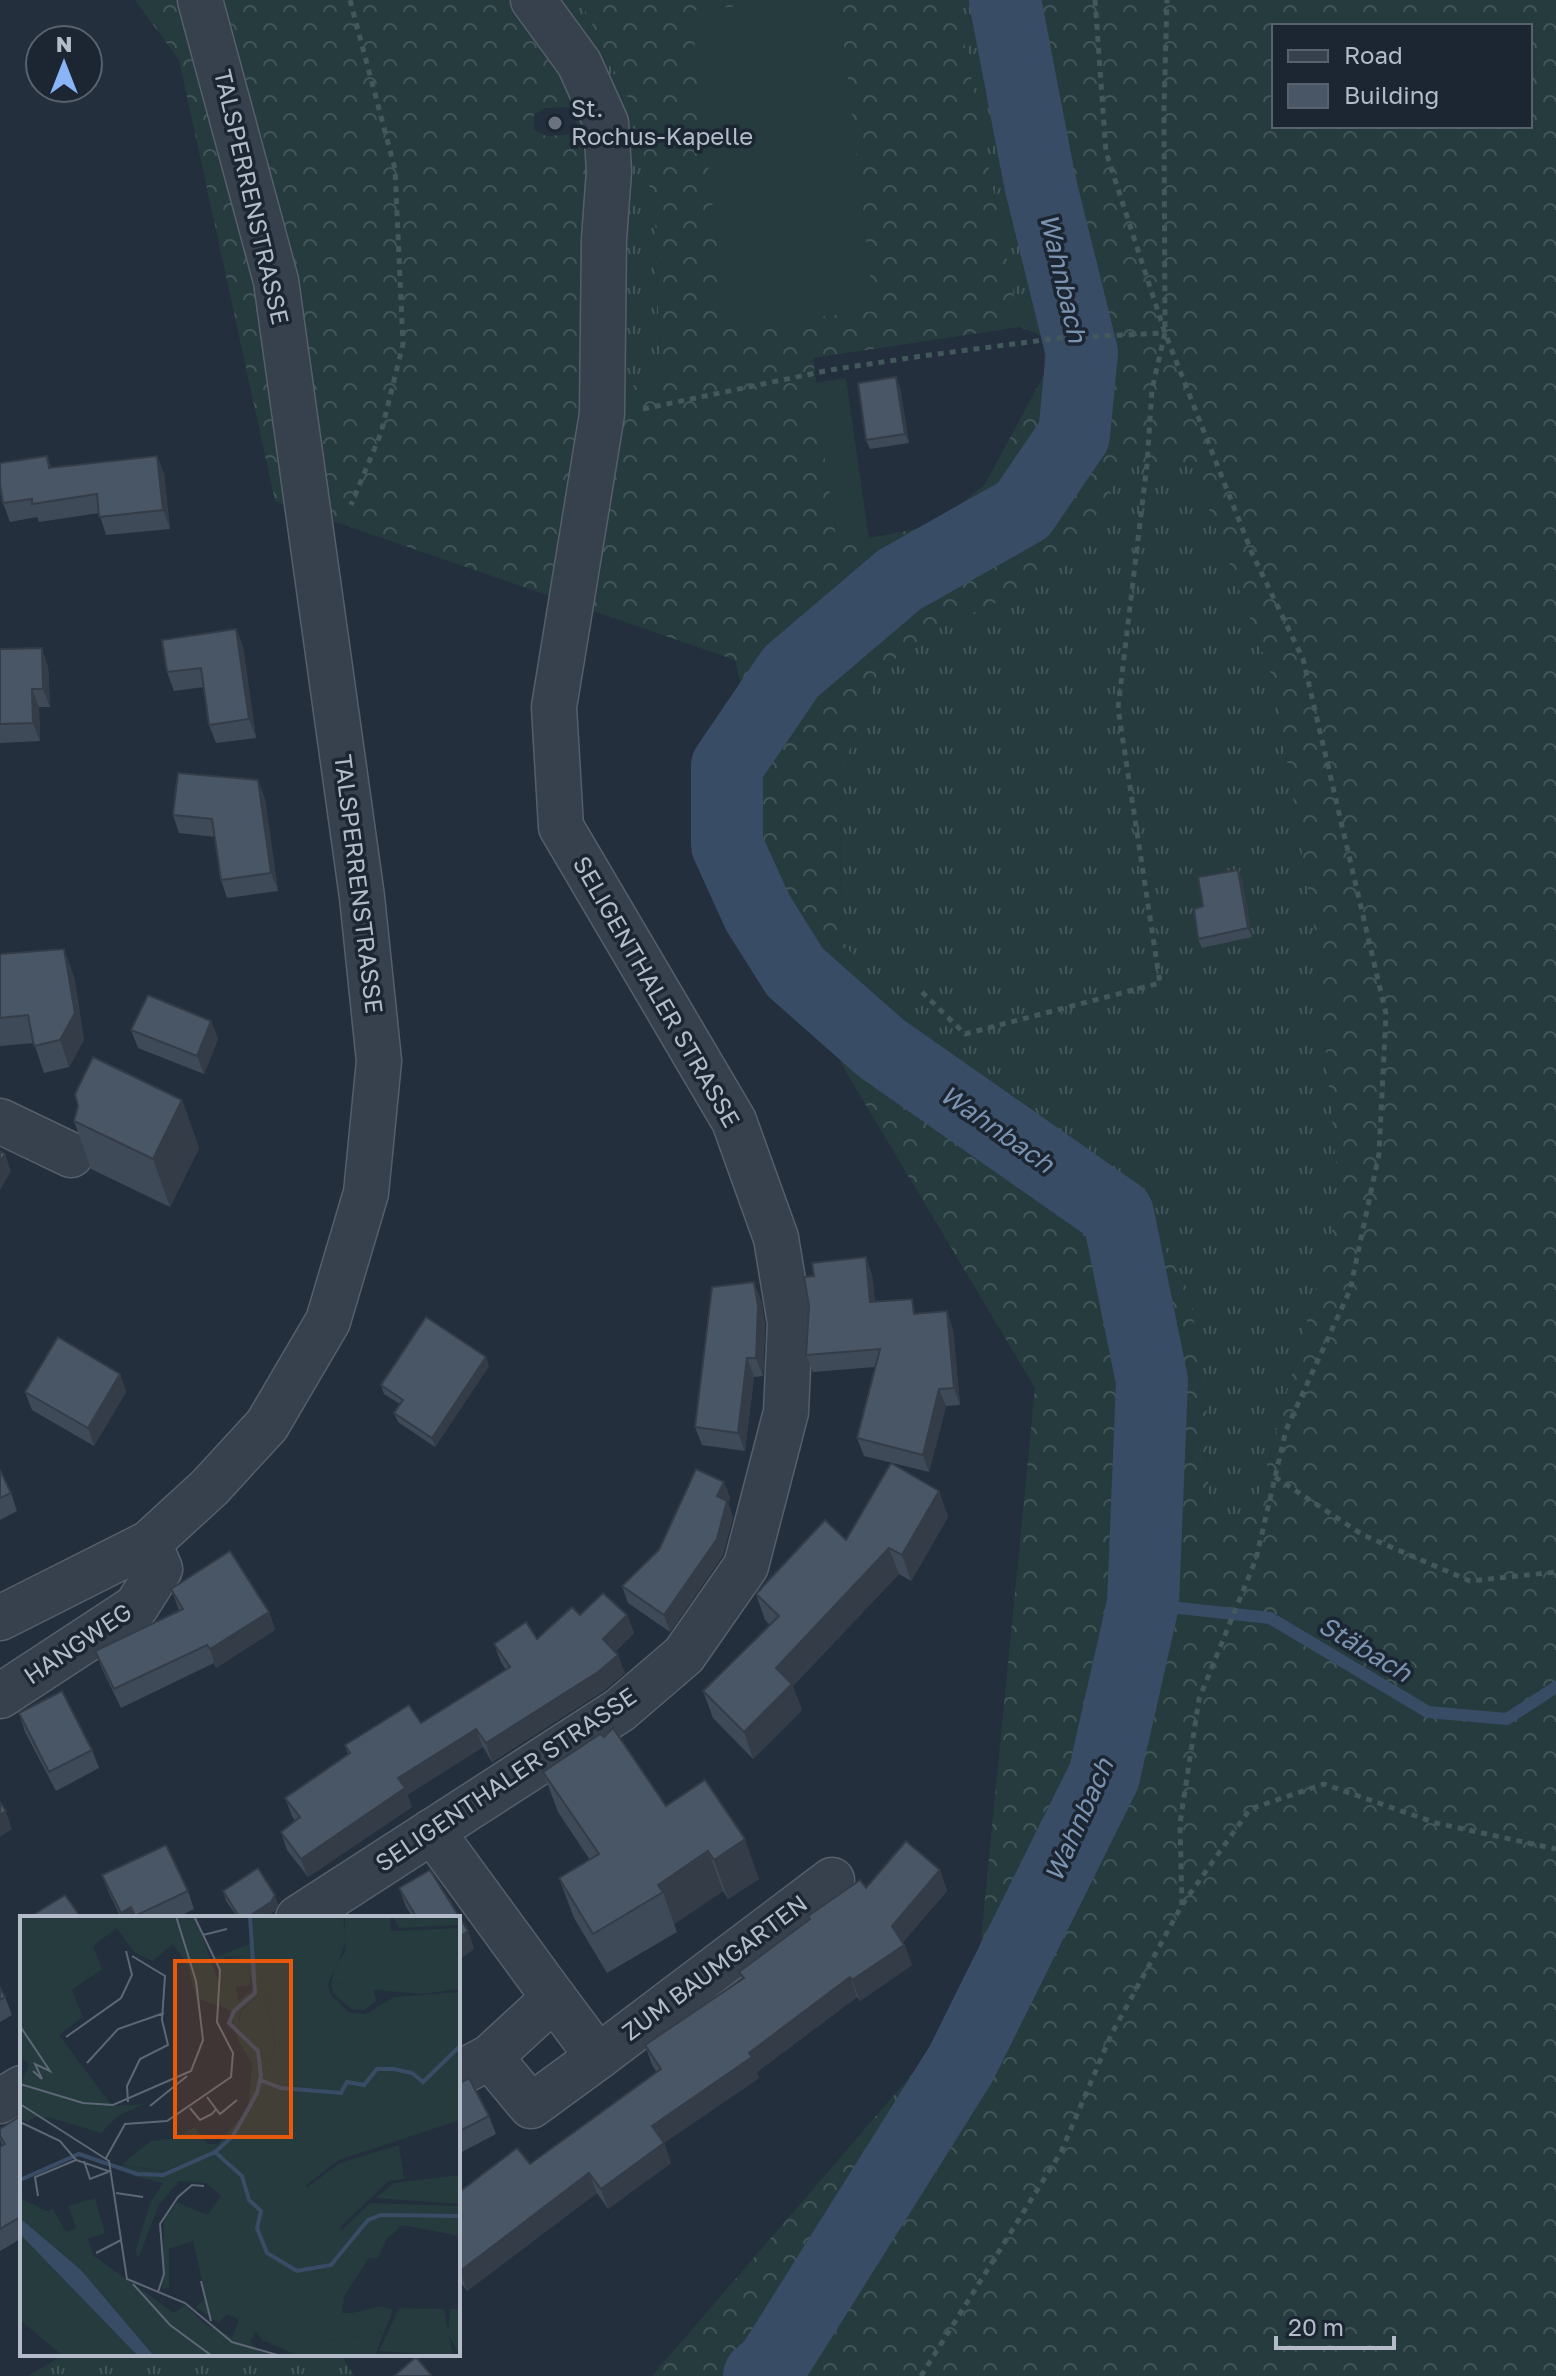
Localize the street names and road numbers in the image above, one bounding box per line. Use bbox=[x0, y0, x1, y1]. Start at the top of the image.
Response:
street label: TALSPERRENSTRASSE bbox=[209, 66, 296, 327]
street label: TALSPERRENSTRASSE bbox=[329, 753, 390, 1015]
street label: SELIGENTHALER STRASSE bbox=[568, 850, 747, 1132]
street label: HANGWEG bbox=[18, 1596, 137, 1689]
street label: SELIGENTHALER STRASSE bbox=[369, 1681, 641, 1877]
street label: ZUM BAUMGARTEN bbox=[616, 1888, 812, 2046]

